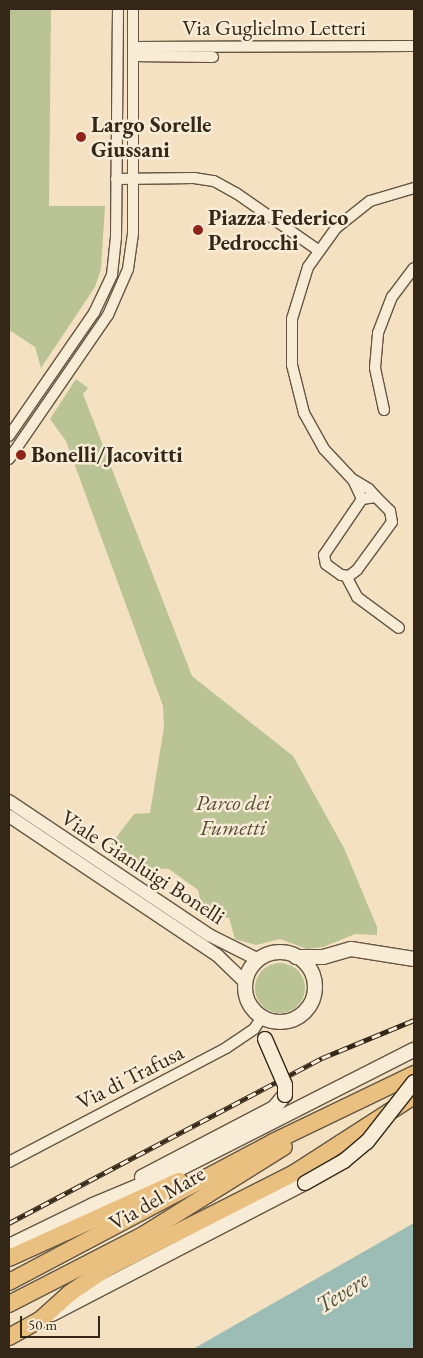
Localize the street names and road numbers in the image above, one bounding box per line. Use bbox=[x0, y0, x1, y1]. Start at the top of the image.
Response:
street label: Via Guglielmo Letteri bbox=[182, 15, 366, 41]
street label: Viale Gianluigi Bonelli bbox=[56, 804, 230, 930]
street label: Via di Trafusa bbox=[72, 1039, 188, 1115]
street label: Via del Mare bbox=[104, 1160, 210, 1236]

